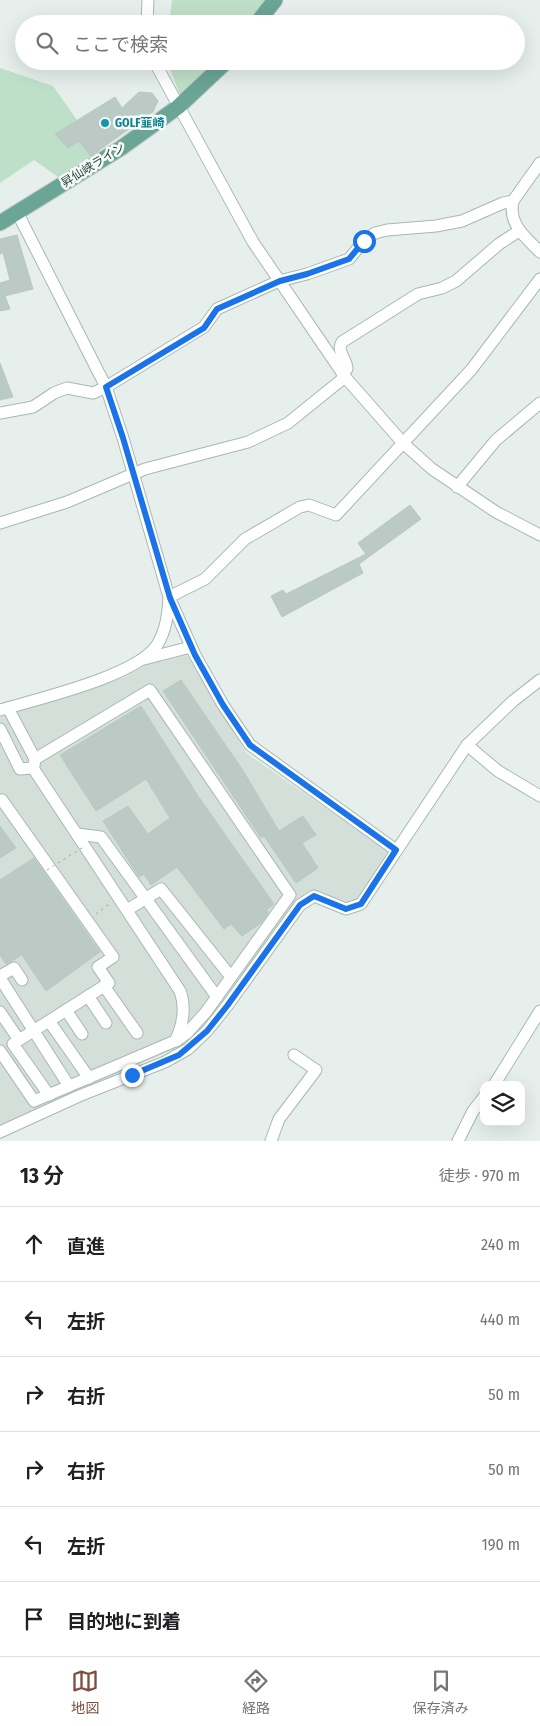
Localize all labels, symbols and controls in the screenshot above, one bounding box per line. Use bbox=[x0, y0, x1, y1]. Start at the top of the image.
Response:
search box bbox=[15, 15, 525, 70]
icon: search bbox=[33, 29, 61, 57]
text: ここで検索 bbox=[73, 33, 168, 56]
place label: GOLF韮崎 bbox=[115, 116, 165, 130]
marker: GOLF韮崎 bbox=[99, 117, 111, 129]
street label: 昇仙峡ライン bbox=[59, 140, 127, 190]
route start bbox=[353, 230, 376, 253]
route end bbox=[121, 1064, 144, 1087]
map controls bbox=[480, 1081, 525, 1126]
button: layers bbox=[480, 1081, 525, 1126]
text: 13 分 bbox=[20, 1163, 64, 1189]
text: 徒歩 · 970 m bbox=[439, 1166, 520, 1185]
icon: ahead bbox=[20, 1230, 48, 1258]
text: 直進 bbox=[67, 1235, 105, 1258]
text: 240 m bbox=[481, 1235, 520, 1254]
icon: left bbox=[20, 1305, 48, 1333]
text: 左折 bbox=[67, 1310, 105, 1333]
text: 440 m bbox=[480, 1310, 520, 1329]
icon: right bbox=[20, 1380, 48, 1408]
text: 右折 bbox=[67, 1385, 105, 1408]
text: 50 m bbox=[488, 1385, 520, 1404]
icon: right bbox=[20, 1455, 48, 1483]
text: 右折 bbox=[67, 1460, 105, 1483]
text: 50 m bbox=[488, 1460, 520, 1479]
icon: left bbox=[20, 1530, 48, 1558]
text: 左折 bbox=[67, 1535, 105, 1558]
text: 190 m bbox=[482, 1535, 520, 1554]
icon: arrive bbox=[20, 1605, 48, 1633]
text: 目的地に到着 bbox=[67, 1610, 181, 1633]
tab: 地図 bbox=[71, 1667, 99, 1717]
tab: 経路 bbox=[242, 1667, 270, 1717]
tab: 保存済み bbox=[413, 1667, 469, 1717]

